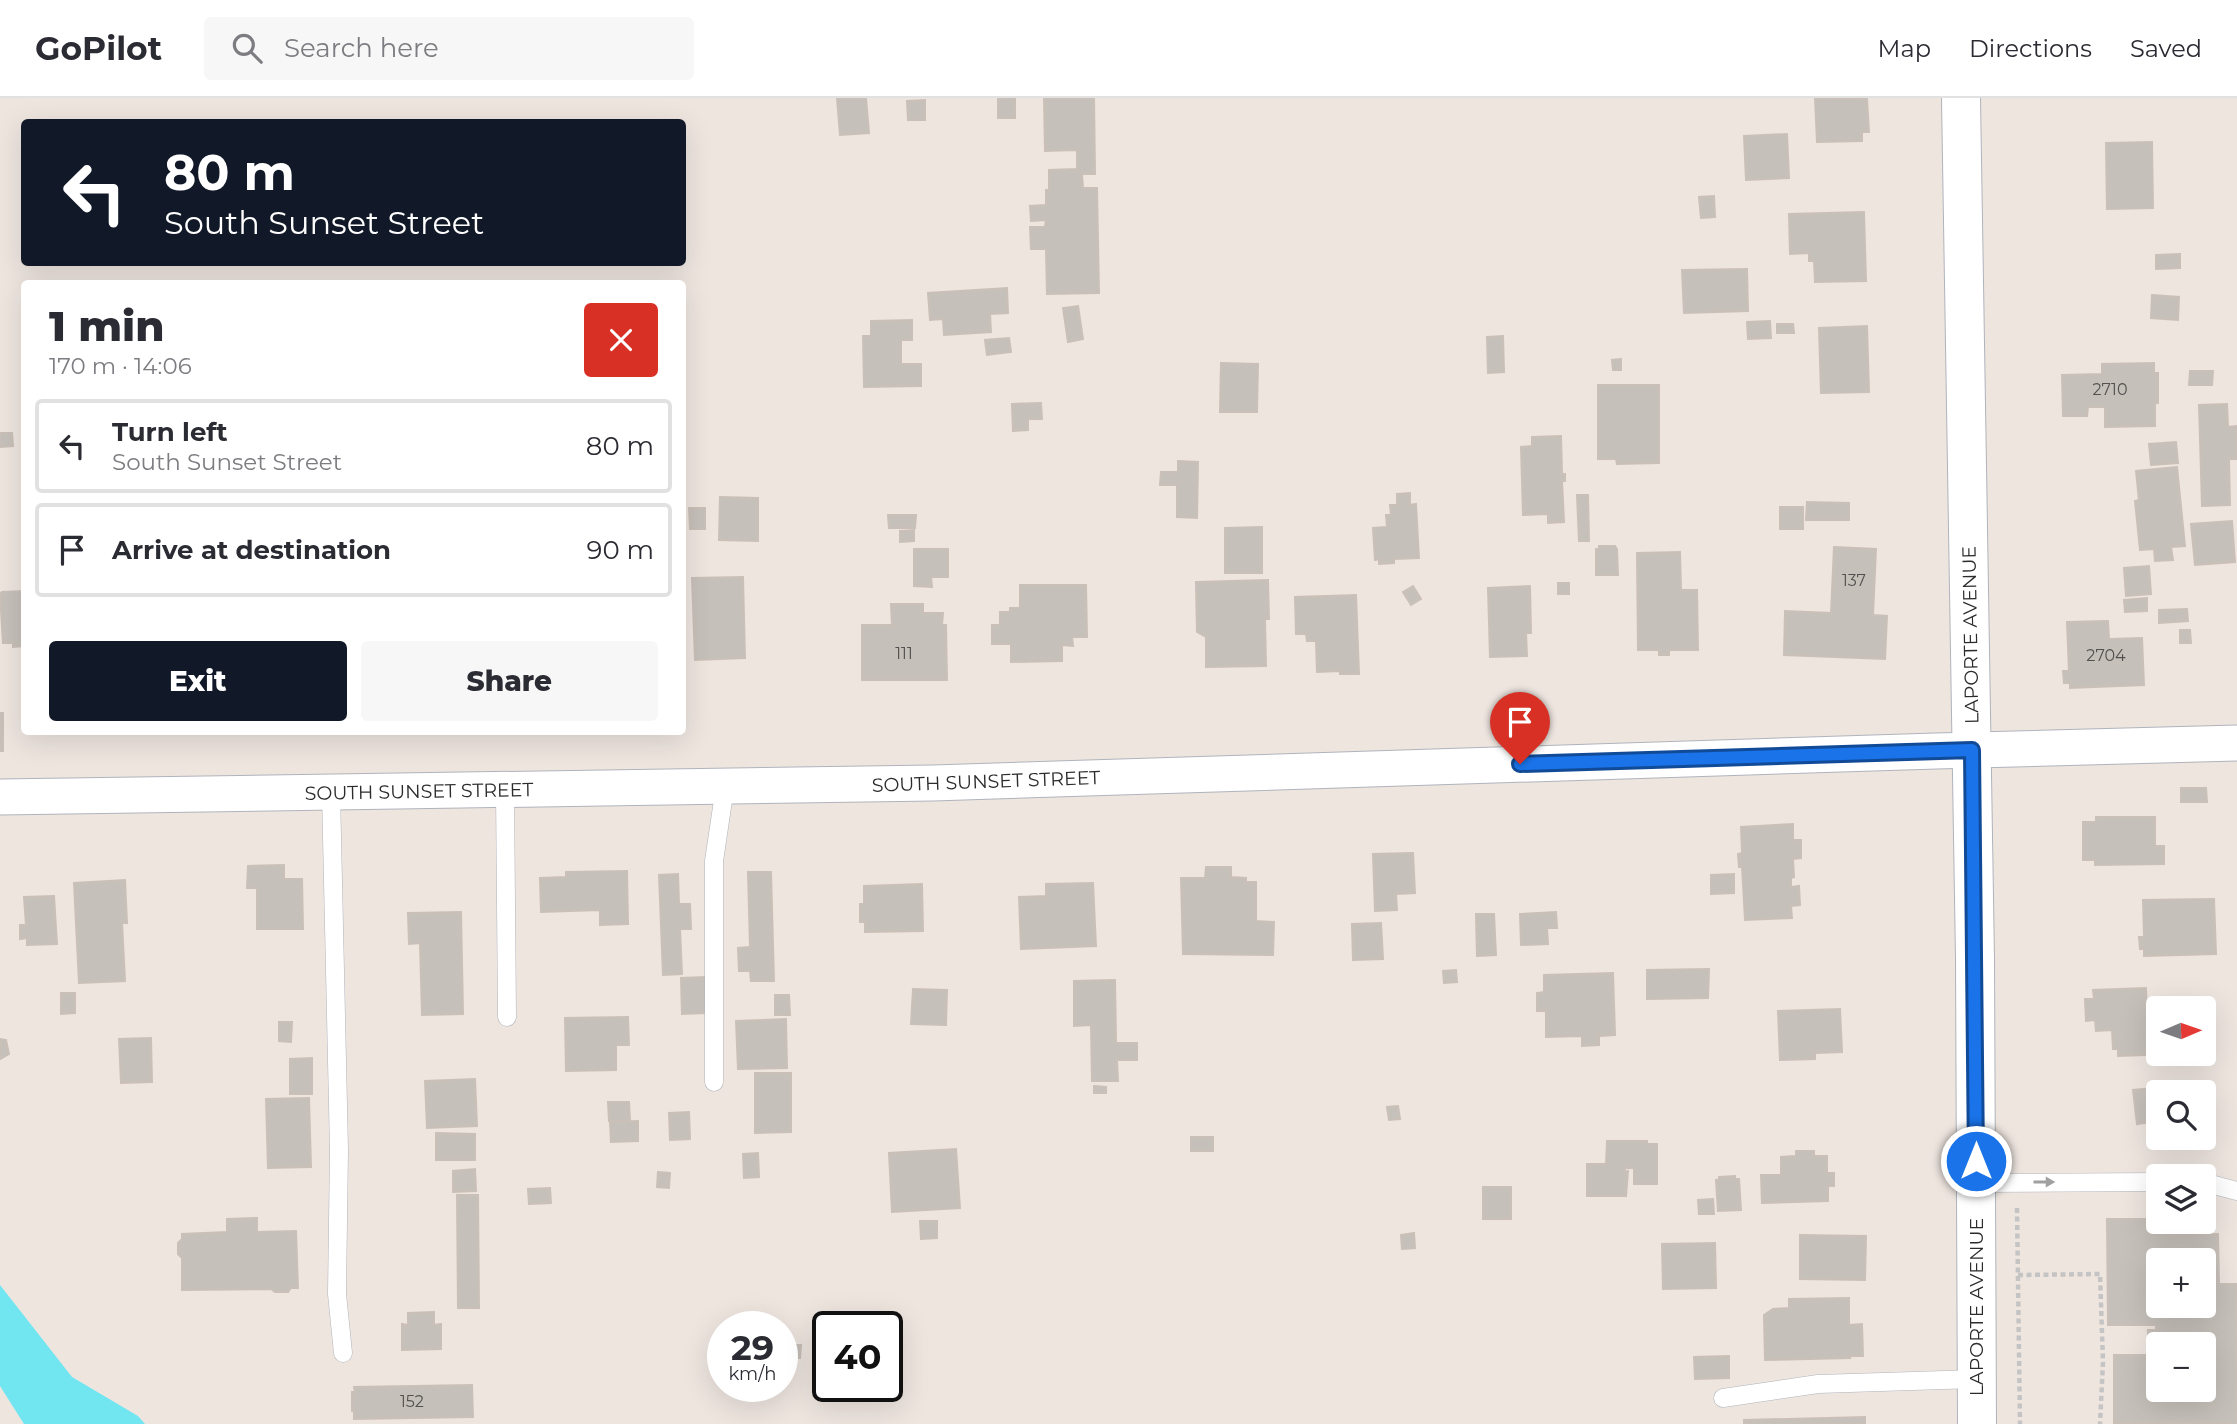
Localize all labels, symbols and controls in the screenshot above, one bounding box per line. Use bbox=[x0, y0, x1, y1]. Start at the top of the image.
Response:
search box bbox=[204, 17, 694, 80]
text: GoPilot bbox=[35, 28, 162, 68]
icon: search bbox=[228, 29, 266, 67]
text: Search here bbox=[284, 32, 439, 64]
text: Map bbox=[1878, 34, 1931, 63]
text: Directions bbox=[1969, 34, 2092, 63]
text: Saved bbox=[2130, 34, 2202, 63]
text: 80 m bbox=[164, 143, 295, 202]
icon: left bbox=[49, 147, 140, 238]
text: South Sunset Street bbox=[164, 203, 484, 242]
text: 1 min bbox=[49, 300, 165, 352]
button: close bbox=[584, 303, 658, 377]
text: 170 m · 14:06 bbox=[49, 352, 192, 380]
house number: 2710 bbox=[2092, 380, 2128, 399]
text: Turn left bbox=[112, 416, 228, 448]
icon: left bbox=[53, 427, 91, 465]
text: 80 m bbox=[586, 430, 654, 462]
text: South Sunset Street bbox=[112, 448, 342, 476]
icon: arrive bbox=[53, 531, 91, 569]
text: Arrive at destination bbox=[112, 534, 391, 566]
text: 90 m bbox=[587, 534, 654, 566]
street label: LAPORTE AVENUE bbox=[1957, 546, 1984, 724]
house number: 137 bbox=[1842, 571, 1866, 590]
button: Exit bbox=[49, 641, 347, 721]
button: Share bbox=[361, 641, 658, 721]
house number: 111 bbox=[895, 644, 913, 663]
house number: 2704 bbox=[2086, 646, 2126, 665]
pin bbox=[1490, 692, 1550, 764]
icon: arrive bbox=[1501, 703, 1539, 741]
street label: SOUTH SUNSET STREET bbox=[871, 766, 1101, 797]
street label: SOUTH SUNSET STREET bbox=[304, 778, 534, 805]
north arrow bbox=[2146, 996, 2216, 1066]
map controls bbox=[2146, 996, 2216, 1402]
button: search bbox=[2146, 1080, 2216, 1150]
position arrow bbox=[1939, 1124, 2013, 1198]
button: layers bbox=[2146, 1164, 2216, 1234]
one-way arrow bbox=[2033, 1177, 2055, 1188]
street label: LAPORTE AVENUE bbox=[1965, 1218, 1988, 1396]
button: + bbox=[2146, 1248, 2216, 1318]
speed limit sign: 40 bbox=[812, 1311, 903, 1402]
text: 29 bbox=[731, 1326, 774, 1369]
button: − bbox=[2146, 1332, 2216, 1402]
text: km/h bbox=[728, 1363, 777, 1385]
house number: 152 bbox=[400, 1392, 424, 1411]

